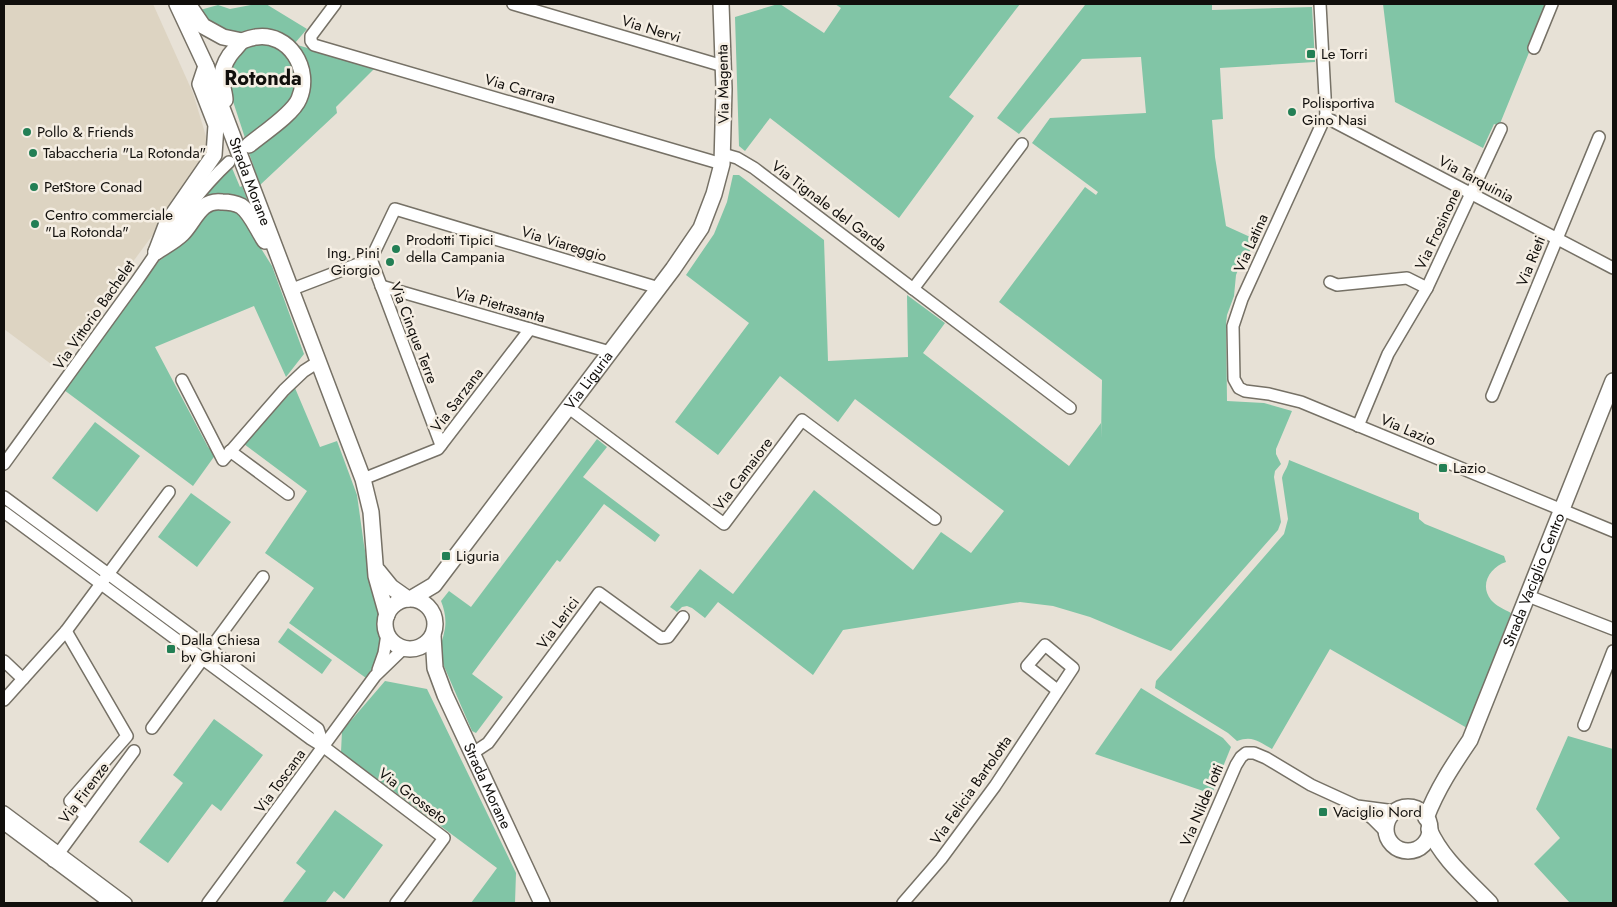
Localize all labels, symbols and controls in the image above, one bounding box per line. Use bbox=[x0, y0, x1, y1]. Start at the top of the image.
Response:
street label: Via Nervi bbox=[619, 10, 683, 48]
place label: Le Torri bbox=[1321, 43, 1368, 65]
street label: Via Magenta bbox=[711, 44, 735, 124]
marker: Le Torri bbox=[1305, 48, 1317, 60]
district label: Rotonda bbox=[224, 64, 302, 93]
street label: Via Carrara bbox=[482, 68, 558, 110]
place label: Polisportiva Gino Nasi bbox=[1302, 92, 1375, 131]
marker: Polisportiva Gino Nasi bbox=[1286, 106, 1298, 118]
place label: Pollo & Friends bbox=[37, 121, 134, 143]
marker: Pollo & Friends bbox=[21, 126, 33, 138]
street label: Strada Morane bbox=[223, 134, 277, 229]
place label: Tabaccheria "La Rotonda" bbox=[43, 142, 206, 164]
marker: Tabaccheria "La Rotonda" bbox=[27, 147, 39, 159]
street label: Via Tarquinia bbox=[1434, 150, 1518, 208]
street label: Via Tignale del Garda bbox=[767, 155, 891, 257]
place label: PetStore Conad bbox=[44, 176, 142, 198]
marker: PetStore Conad bbox=[28, 181, 40, 193]
street label: Via Frosinone bbox=[1410, 184, 1467, 273]
place label: Centro commerciale "La Rotonda" bbox=[45, 204, 173, 243]
street label: Via Latina bbox=[1228, 210, 1274, 276]
marker: Centro commerciale "La Rotonda" bbox=[29, 218, 41, 230]
street label: Via Viareggio bbox=[519, 221, 609, 267]
place label: Prodotti Tipici della Campania bbox=[406, 229, 505, 268]
street label: Via Rieti bbox=[1511, 232, 1551, 290]
place label: Ing. Pini Giorgio bbox=[327, 242, 380, 281]
marker: Prodotti Tipici della Campania bbox=[390, 243, 402, 255]
street label: Via Vittorio Bachelet bbox=[48, 255, 140, 374]
marker: Ing. Pini Giorgio bbox=[384, 256, 396, 268]
street label: Via Cinque Terre bbox=[385, 279, 444, 387]
street label: Via Pietrasanta bbox=[452, 282, 548, 328]
street label: Via Liguria bbox=[559, 346, 618, 415]
street label: Via Sarzana bbox=[425, 363, 489, 437]
street label: Via Lazio bbox=[1377, 408, 1439, 452]
street label: Via Camaiore bbox=[708, 433, 778, 515]
place label: Lazio bbox=[1453, 457, 1486, 479]
marker: Lazio bbox=[1437, 462, 1449, 474]
street label: Strada Vaciglio Centro bbox=[1497, 510, 1570, 650]
place label: Liguria bbox=[456, 545, 499, 567]
marker: Liguria bbox=[440, 550, 452, 562]
street label: Via Lerici bbox=[531, 592, 585, 654]
place label: Dalla Chiesa bv Ghiaroni bbox=[181, 629, 260, 668]
marker: Dalla Chiesa bv Ghiaroni bbox=[165, 643, 177, 655]
street label: Via Felicia Bartolotta bbox=[925, 731, 1017, 849]
street label: Strada Morane bbox=[458, 739, 517, 833]
street label: Via Toscana bbox=[249, 744, 311, 818]
street label: Via Firenze bbox=[54, 757, 115, 828]
street label: Via Nilde Iotti bbox=[1175, 760, 1229, 850]
street label: Via Grosseto bbox=[374, 763, 452, 829]
place label: Vaciglio Nord bbox=[1333, 801, 1422, 823]
marker: Vaciglio Nord bbox=[1317, 806, 1329, 818]

